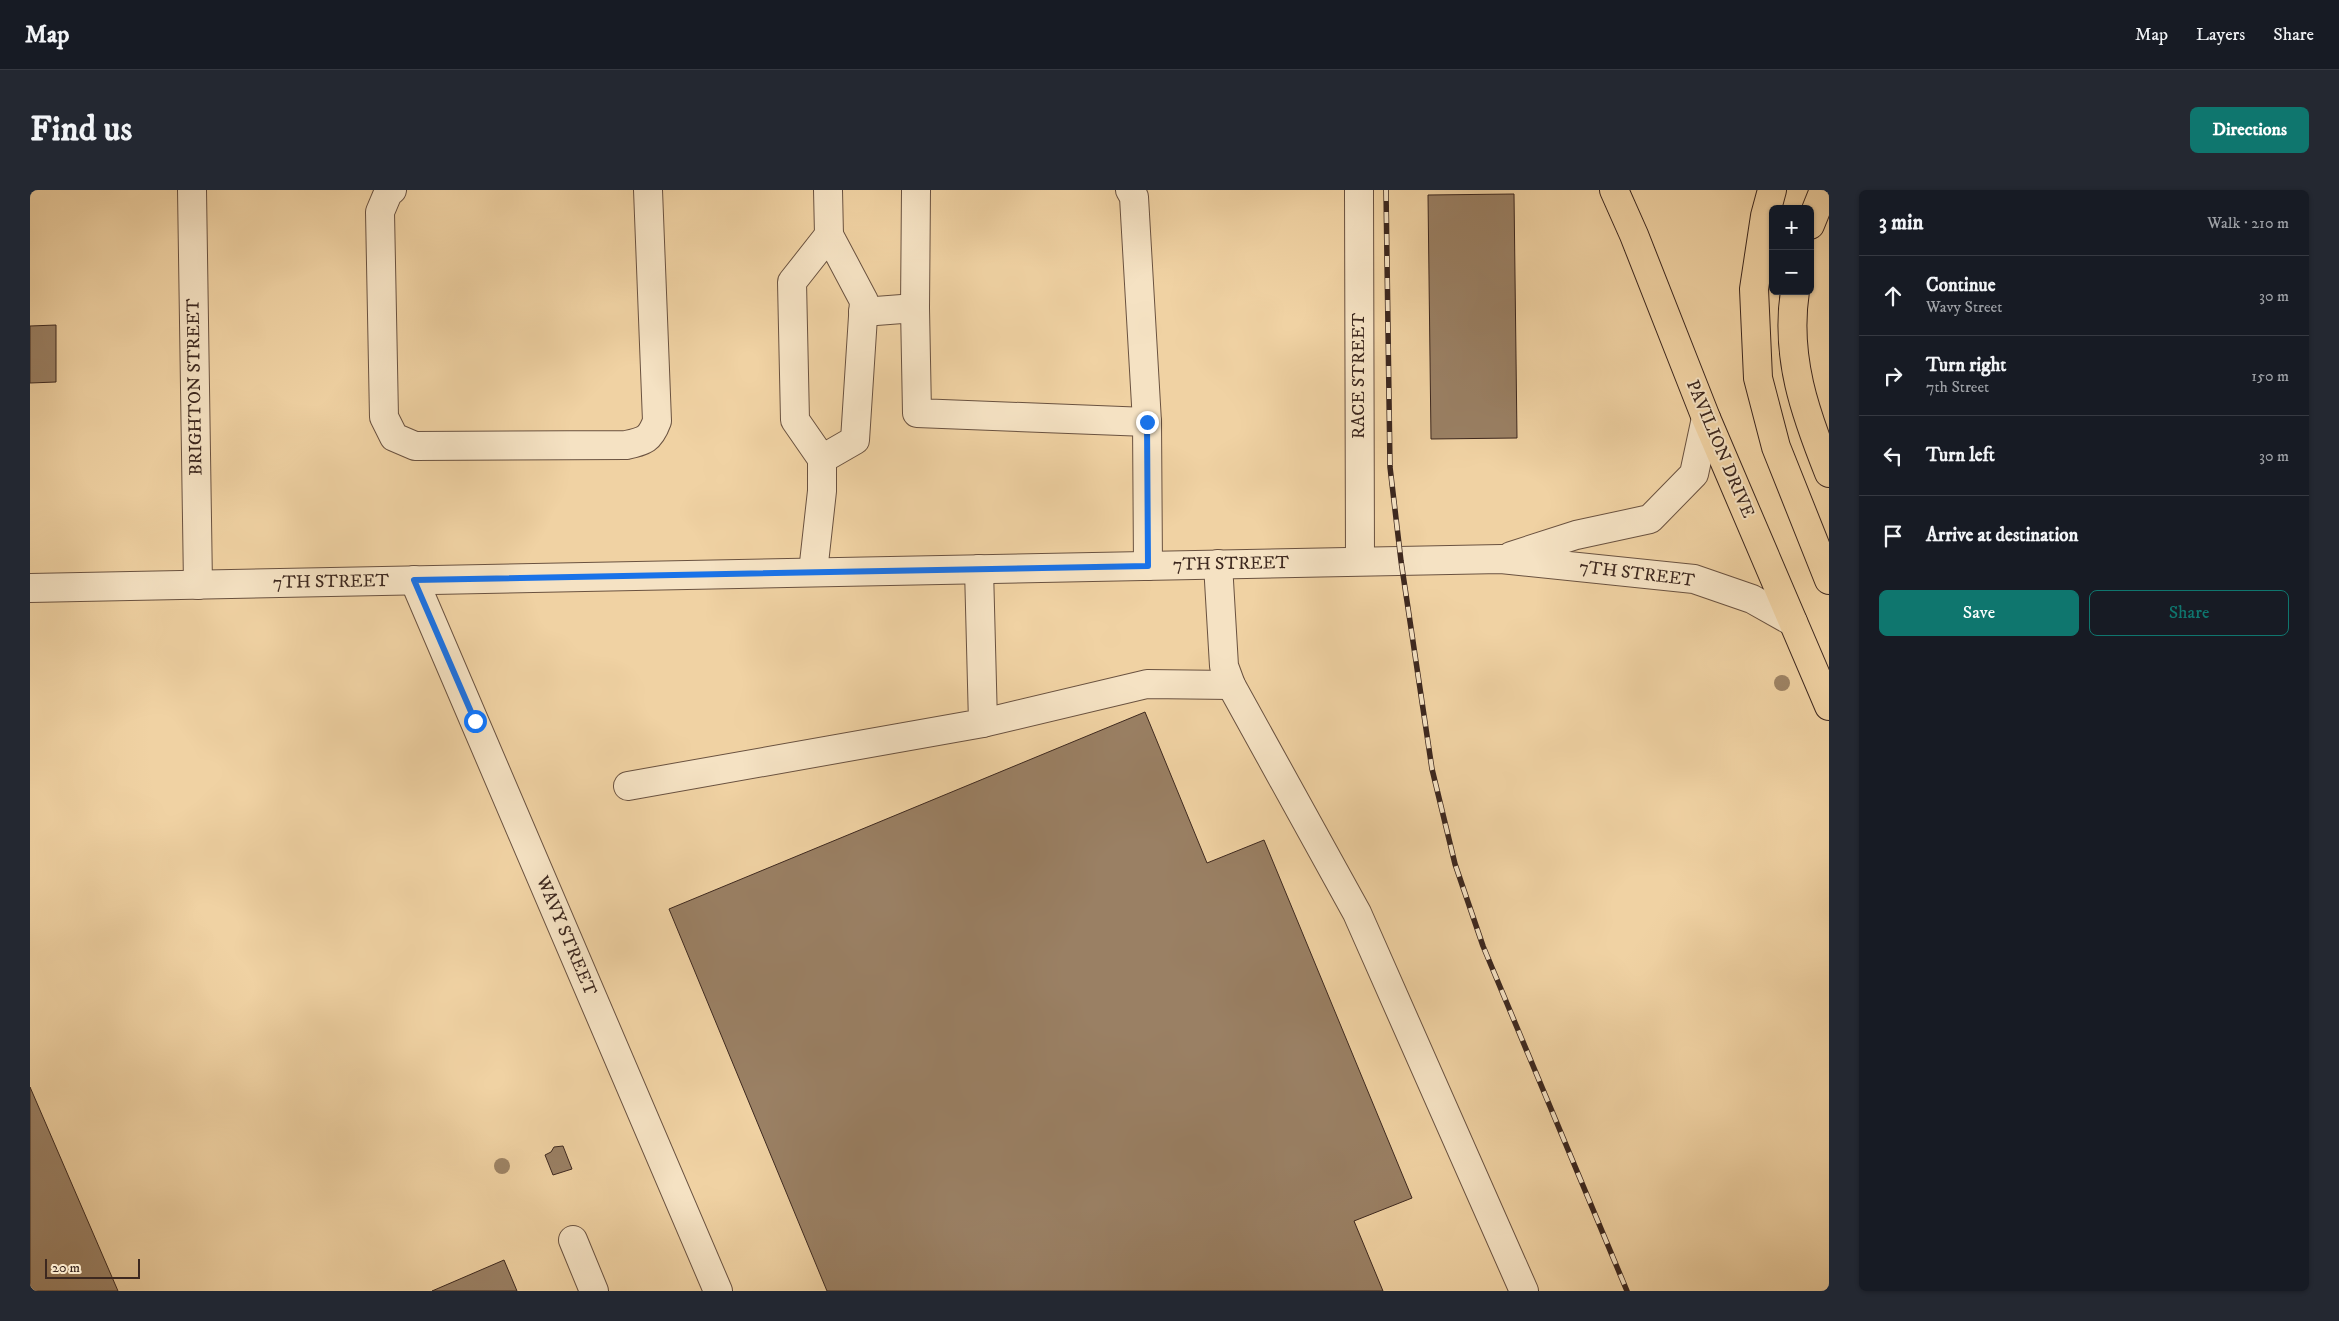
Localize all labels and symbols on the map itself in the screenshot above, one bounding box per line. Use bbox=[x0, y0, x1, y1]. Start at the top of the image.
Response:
street label: BRIGHTON STREET bbox=[182, 298, 208, 476]
street label: RACE STREET bbox=[1348, 313, 1370, 439]
street label: PAVILION DRIVE bbox=[1681, 377, 1759, 522]
route end bbox=[1136, 411, 1159, 434]
street label: 7TH STREET bbox=[1173, 552, 1290, 576]
street label: 7TH STREET bbox=[1578, 556, 1696, 592]
street label: 7TH STREET bbox=[273, 570, 390, 594]
route start bbox=[464, 710, 487, 733]
street label: WAVY STREET bbox=[530, 872, 601, 1000]
scale bar bbox=[45, 1256, 140, 1279]

